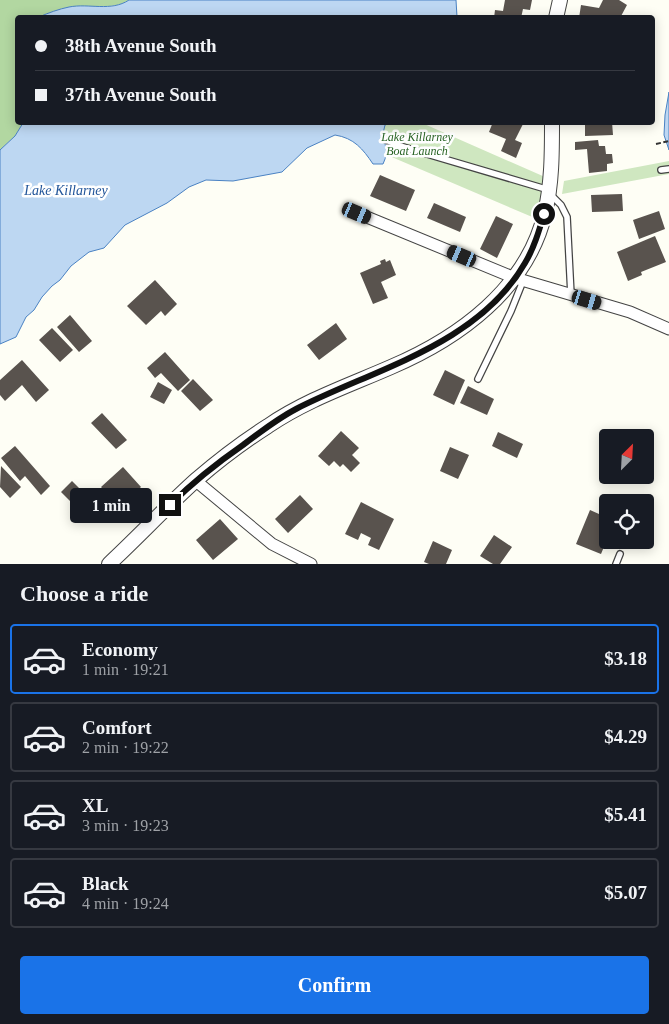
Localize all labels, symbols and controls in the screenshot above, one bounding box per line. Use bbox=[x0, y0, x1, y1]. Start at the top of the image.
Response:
text: 38th Avenue South bbox=[65, 35, 217, 56]
text: 37th Avenue South bbox=[65, 84, 217, 105]
park label: Lake Killarney Boat Launch bbox=[380, 130, 454, 158]
water label: Lake Killarney bbox=[23, 183, 109, 198]
car bbox=[340, 200, 373, 226]
route start bbox=[533, 203, 555, 225]
car bbox=[445, 243, 478, 269]
car bbox=[570, 288, 603, 312]
north arrow bbox=[599, 429, 654, 484]
map controls bbox=[599, 429, 654, 549]
callout: 1 min bbox=[70, 488, 152, 522]
route end bbox=[159, 494, 181, 516]
button: locate bbox=[599, 494, 654, 549]
text: 1 min bbox=[92, 497, 130, 514]
text: Choose a ride bbox=[20, 581, 148, 606]
icon: car bbox=[22, 637, 67, 682]
text: Economy bbox=[82, 639, 158, 660]
text: $3.18 bbox=[604, 648, 647, 669]
text: 1 min · 19:21 bbox=[82, 661, 169, 678]
icon: car bbox=[22, 715, 67, 760]
text: Comfort bbox=[82, 717, 152, 738]
text: $4.29 bbox=[604, 726, 647, 747]
text: 2 min · 19:22 bbox=[82, 739, 169, 756]
icon: car bbox=[22, 793, 67, 838]
text: XL bbox=[82, 795, 108, 816]
text: $5.41 bbox=[604, 804, 647, 825]
text: 3 min · 19:23 bbox=[82, 817, 169, 834]
icon: car bbox=[22, 871, 67, 916]
text: Black bbox=[82, 873, 128, 894]
text: $5.07 bbox=[604, 882, 647, 903]
text: 4 min · 19:24 bbox=[82, 895, 169, 912]
button: Confirm bbox=[20, 956, 649, 1014]

